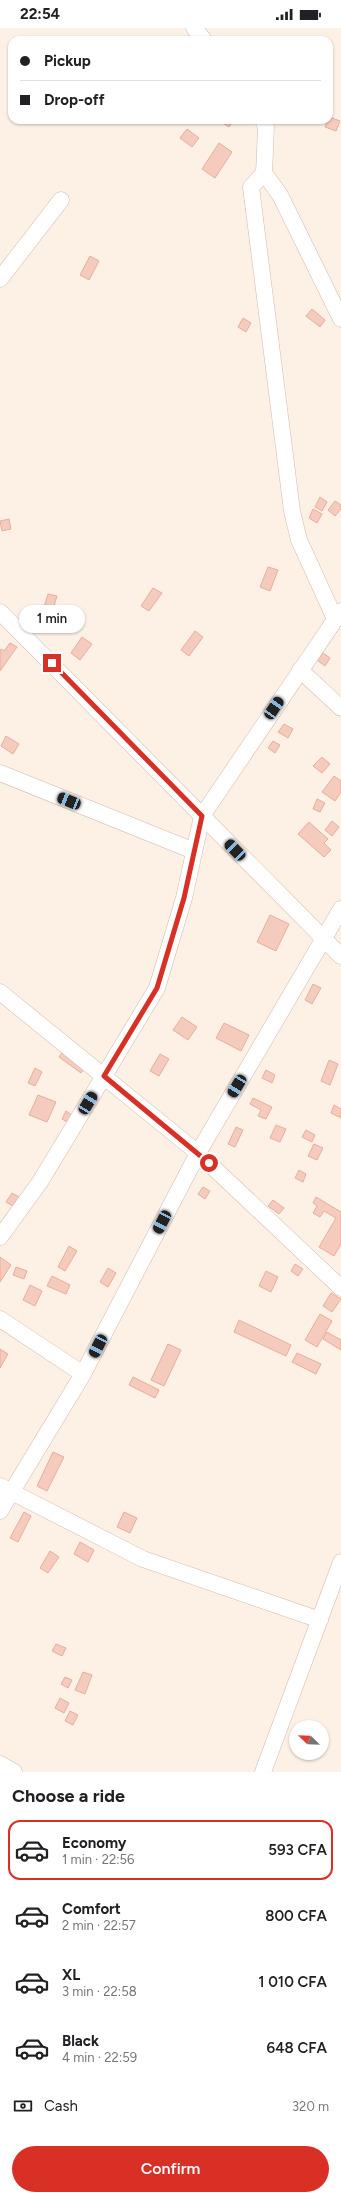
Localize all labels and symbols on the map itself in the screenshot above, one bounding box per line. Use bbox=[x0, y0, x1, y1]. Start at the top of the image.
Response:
callout: 1 min bbox=[19, 605, 85, 633]
route end bbox=[43, 654, 61, 672]
car bbox=[262, 695, 286, 721]
car bbox=[56, 791, 82, 811]
car bbox=[222, 837, 248, 863]
car bbox=[226, 1073, 248, 1099]
car bbox=[77, 1090, 99, 1116]
route start bbox=[200, 1154, 218, 1172]
car bbox=[151, 1209, 173, 1235]
car bbox=[87, 1333, 109, 1359]
north arrow bbox=[289, 1720, 329, 1760]

